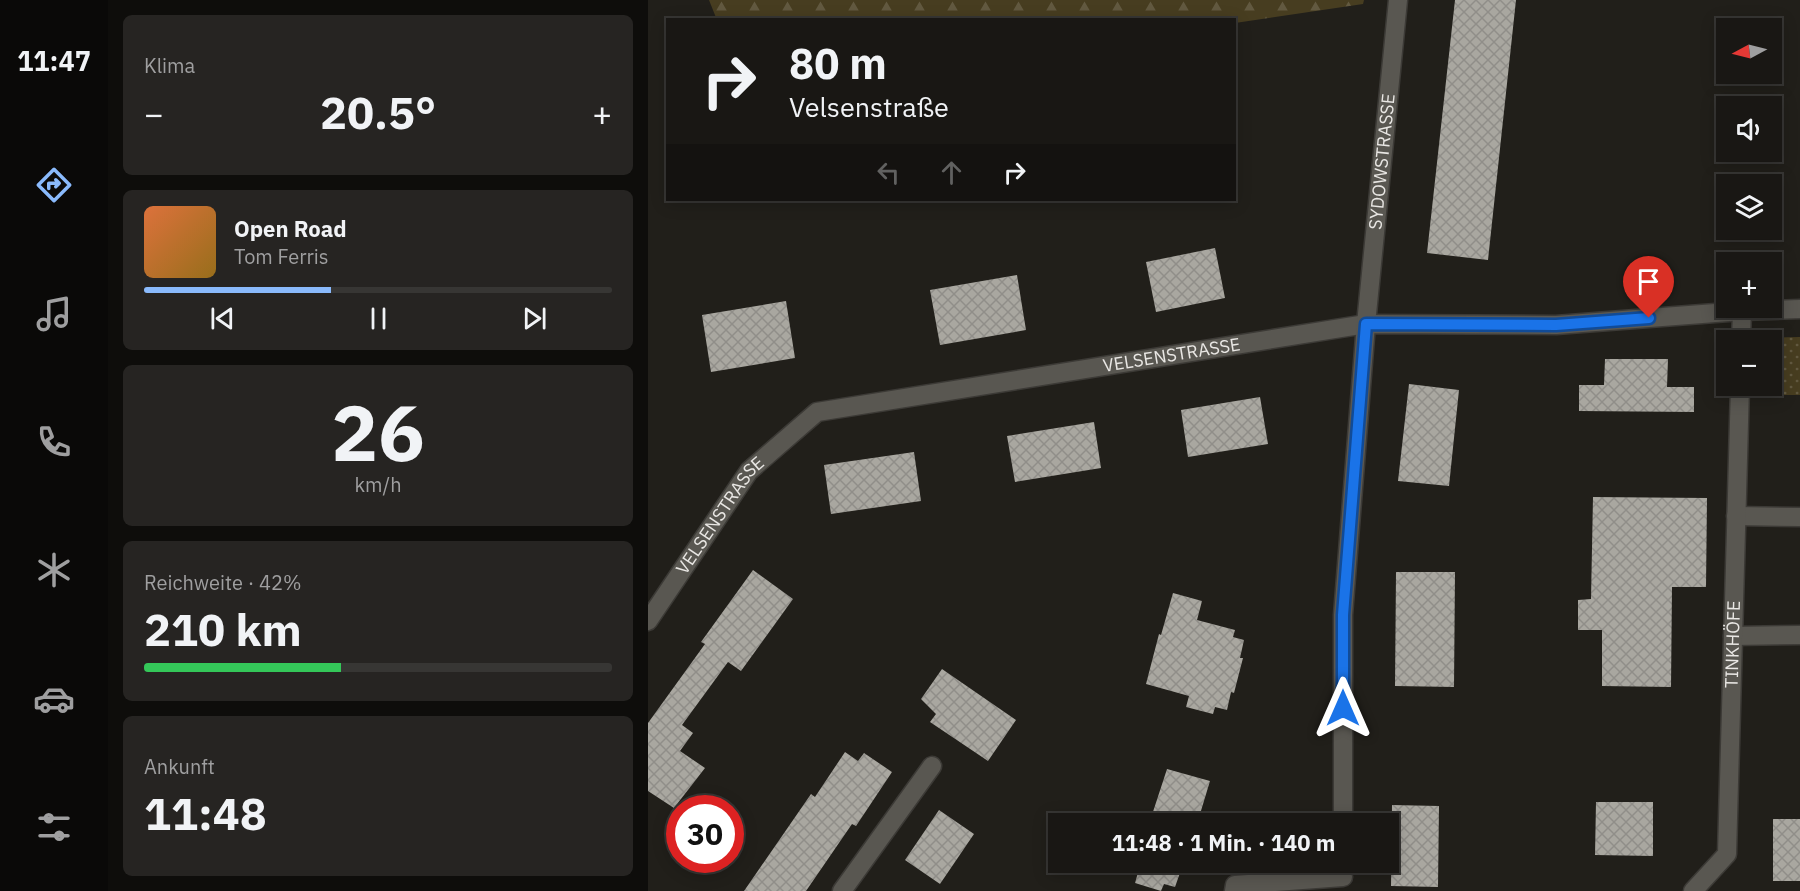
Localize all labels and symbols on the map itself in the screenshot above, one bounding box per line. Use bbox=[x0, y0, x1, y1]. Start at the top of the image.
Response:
north arrow bbox=[1716, 18, 1782, 84]
street label: SYDOWSTRASSE bbox=[1363, 92, 1400, 231]
pin bbox=[1623, 256, 1674, 318]
street label: VELSENSTRASSE bbox=[1101, 332, 1242, 377]
street label: VELSENSTRASSE bbox=[671, 451, 769, 579]
street label: TINKHÖFE bbox=[1720, 600, 1745, 688]
position arrow bbox=[1311, 676, 1375, 740]
speed limit sign: 30 bbox=[666, 795, 744, 873]

